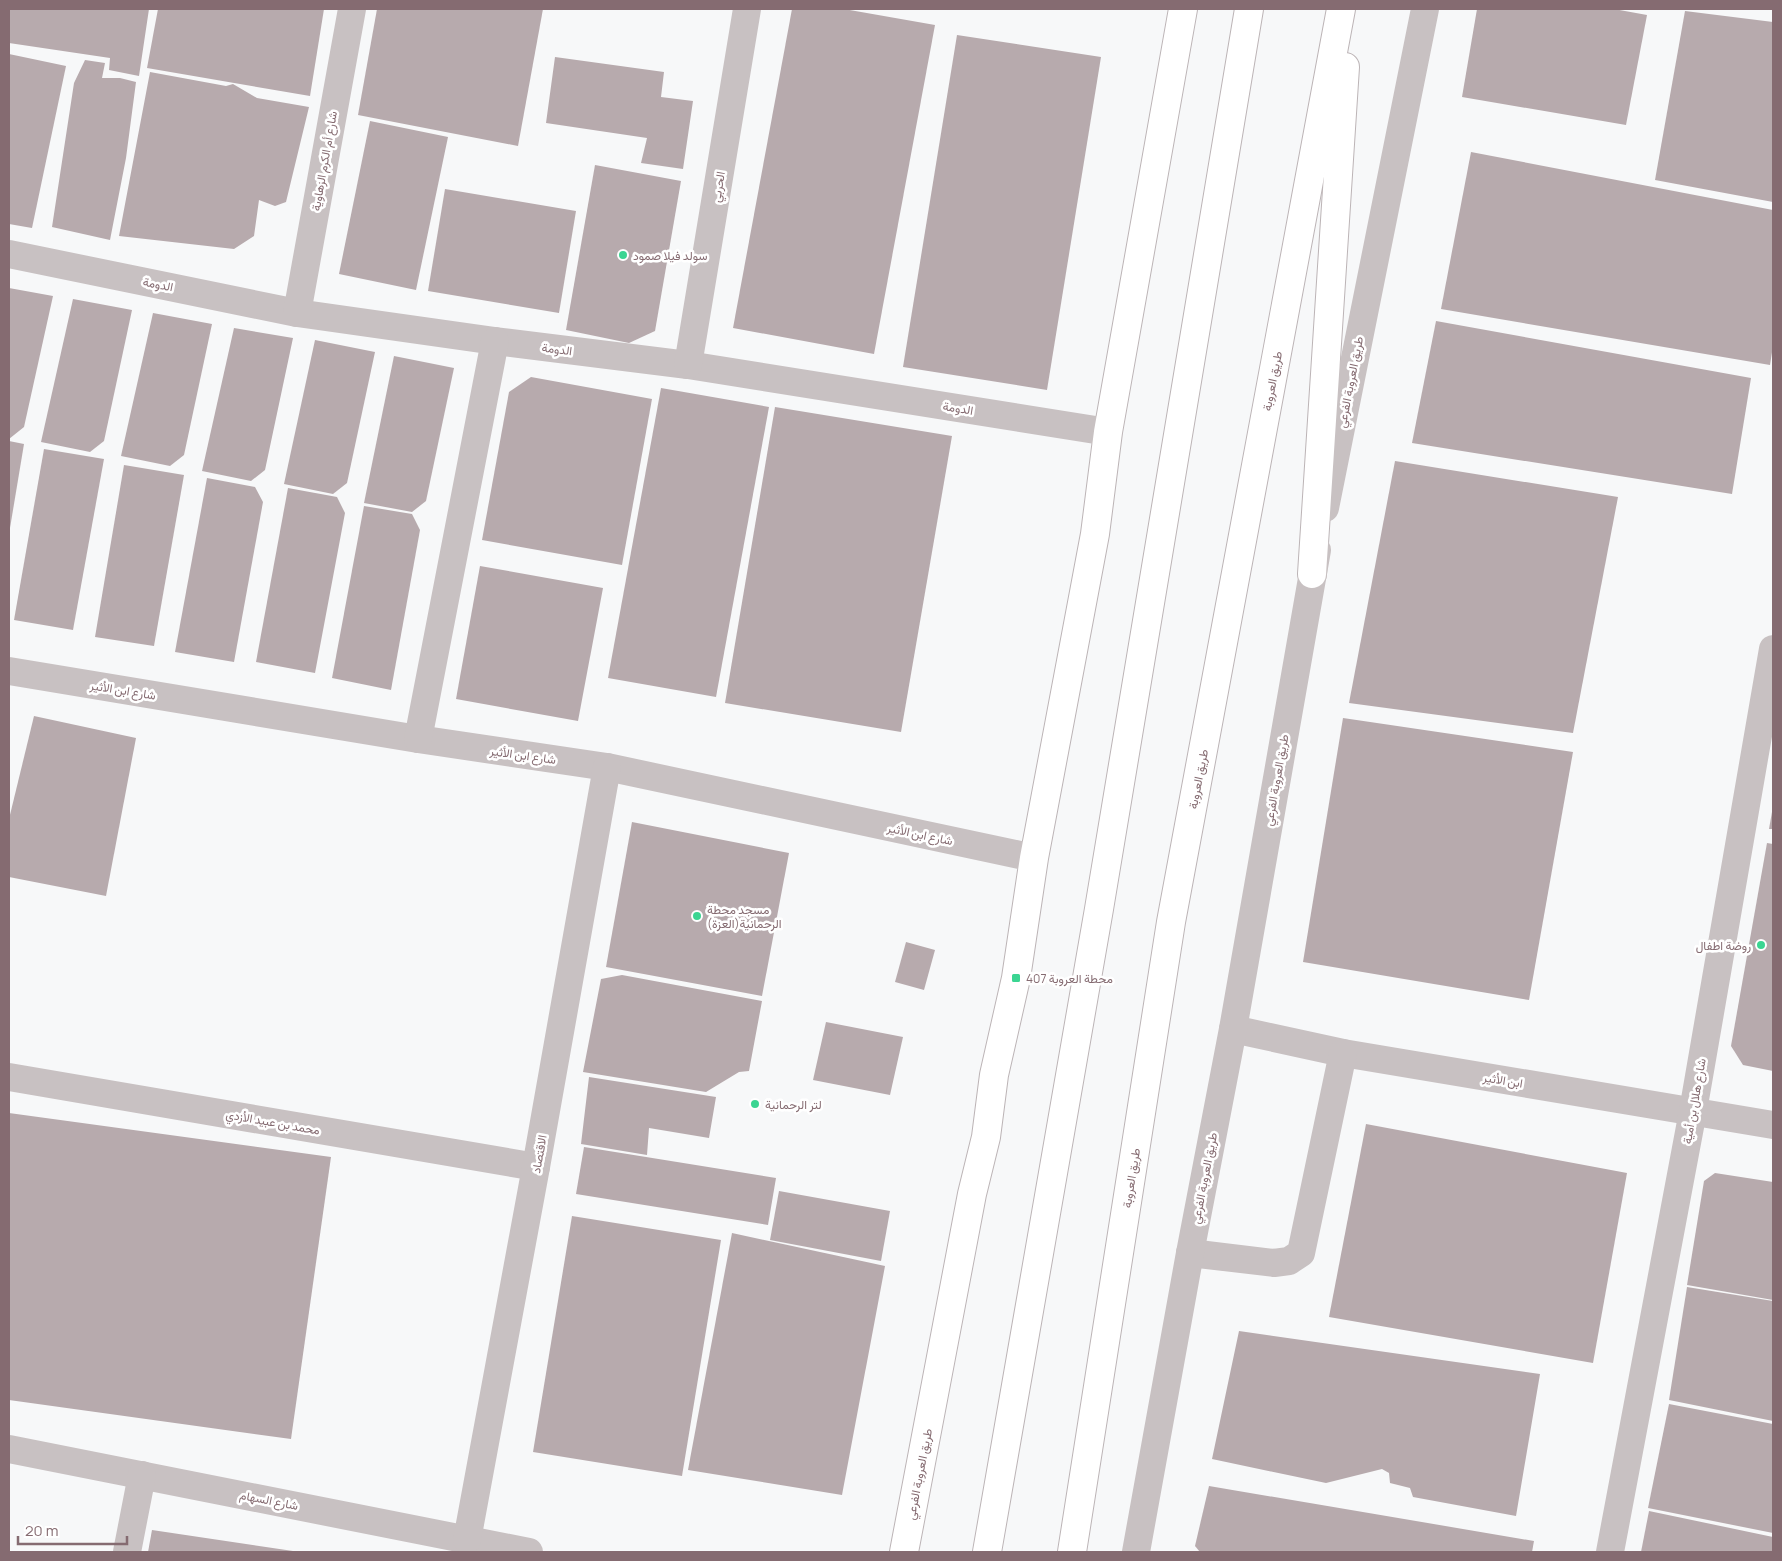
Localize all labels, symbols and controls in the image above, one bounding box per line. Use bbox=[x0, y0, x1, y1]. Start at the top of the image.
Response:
street label: شارع أم الكرم الزهاوية bbox=[307, 110, 342, 212]
street label: الحربي bbox=[707, 170, 731, 204]
place label: سولد فيلا صمود bbox=[633, 247, 708, 264]
marker: سولد فيلا صمود bbox=[617, 249, 629, 261]
street label: الدومة bbox=[141, 273, 175, 295]
street label: طريق العروبة الفرعي bbox=[1333, 335, 1369, 430]
street label: الدومة bbox=[541, 339, 573, 359]
street label: طريق العروبة bbox=[1258, 350, 1286, 412]
street label: الدومة bbox=[942, 397, 974, 419]
street label: شارع ابن الأثير bbox=[88, 676, 157, 705]
street label: طريق العروبة الفرعي bbox=[1260, 733, 1294, 828]
street label: شارع ابن الأثير bbox=[488, 742, 557, 769]
street label: طريق العروبة bbox=[1184, 748, 1212, 810]
street label: شارع ابن الأثير bbox=[884, 819, 954, 850]
place label: مسجد محطة الرحمانية(العزة) bbox=[707, 901, 782, 932]
marker: مسجد محطة الرحمانية(العزة) bbox=[691, 910, 703, 922]
place label: روضة اطفال bbox=[1696, 937, 1751, 954]
marker: روضة اطفال bbox=[1755, 939, 1767, 951]
place label: محطة العروبة 407 bbox=[1026, 970, 1113, 987]
marker: محطة العروبة 407 bbox=[1010, 972, 1022, 984]
street label: شارع هلال بن أمية bbox=[1678, 1057, 1711, 1145]
street label: ابن الأثير bbox=[1481, 1068, 1524, 1092]
place label: لتر الرحمانية bbox=[765, 1096, 822, 1113]
marker: لتر الرحمانية bbox=[749, 1098, 761, 1110]
street label: محمد بن عبيد الأزدي bbox=[224, 1105, 321, 1141]
street label: طريق العروبة الفرعي bbox=[1187, 1131, 1223, 1226]
street label: الاقتصاد bbox=[527, 1134, 551, 1174]
street label: طريق العروبة bbox=[1118, 1147, 1144, 1209]
street label: طريق العروبة الفرعي bbox=[902, 1427, 938, 1522]
street label: شارع السهام bbox=[238, 1486, 300, 1515]
scale bar bbox=[18, 1514, 126, 1546]
text: 20 m bbox=[25, 1520, 58, 1541]

